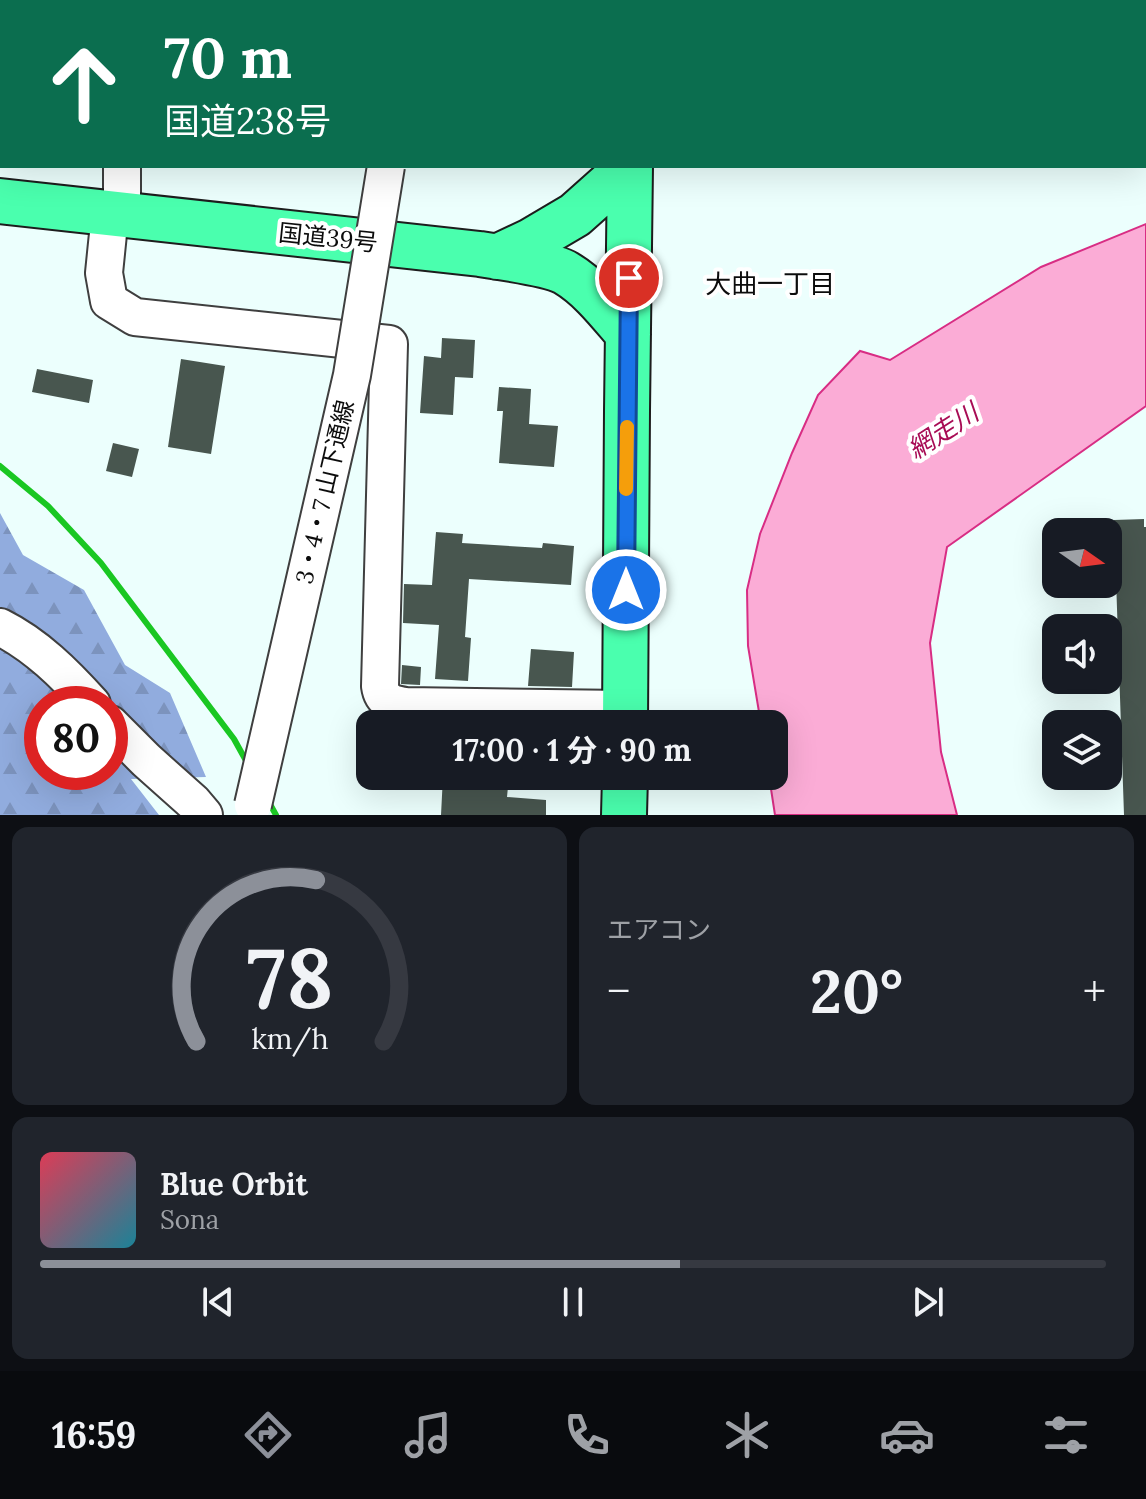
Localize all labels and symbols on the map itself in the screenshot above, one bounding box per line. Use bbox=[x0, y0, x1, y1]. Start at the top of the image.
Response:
street label: 国道39号 bbox=[277, 217, 379, 258]
pin bbox=[595, 244, 663, 312]
district label: 大曲一丁目 bbox=[705, 267, 835, 300]
water label: 網走川 bbox=[901, 394, 987, 466]
street label: 3・4・7 山下通線 bbox=[288, 397, 361, 587]
north arrow bbox=[1042, 518, 1122, 598]
position arrow bbox=[584, 548, 668, 632]
speed limit sign: 80 bbox=[24, 686, 128, 790]

